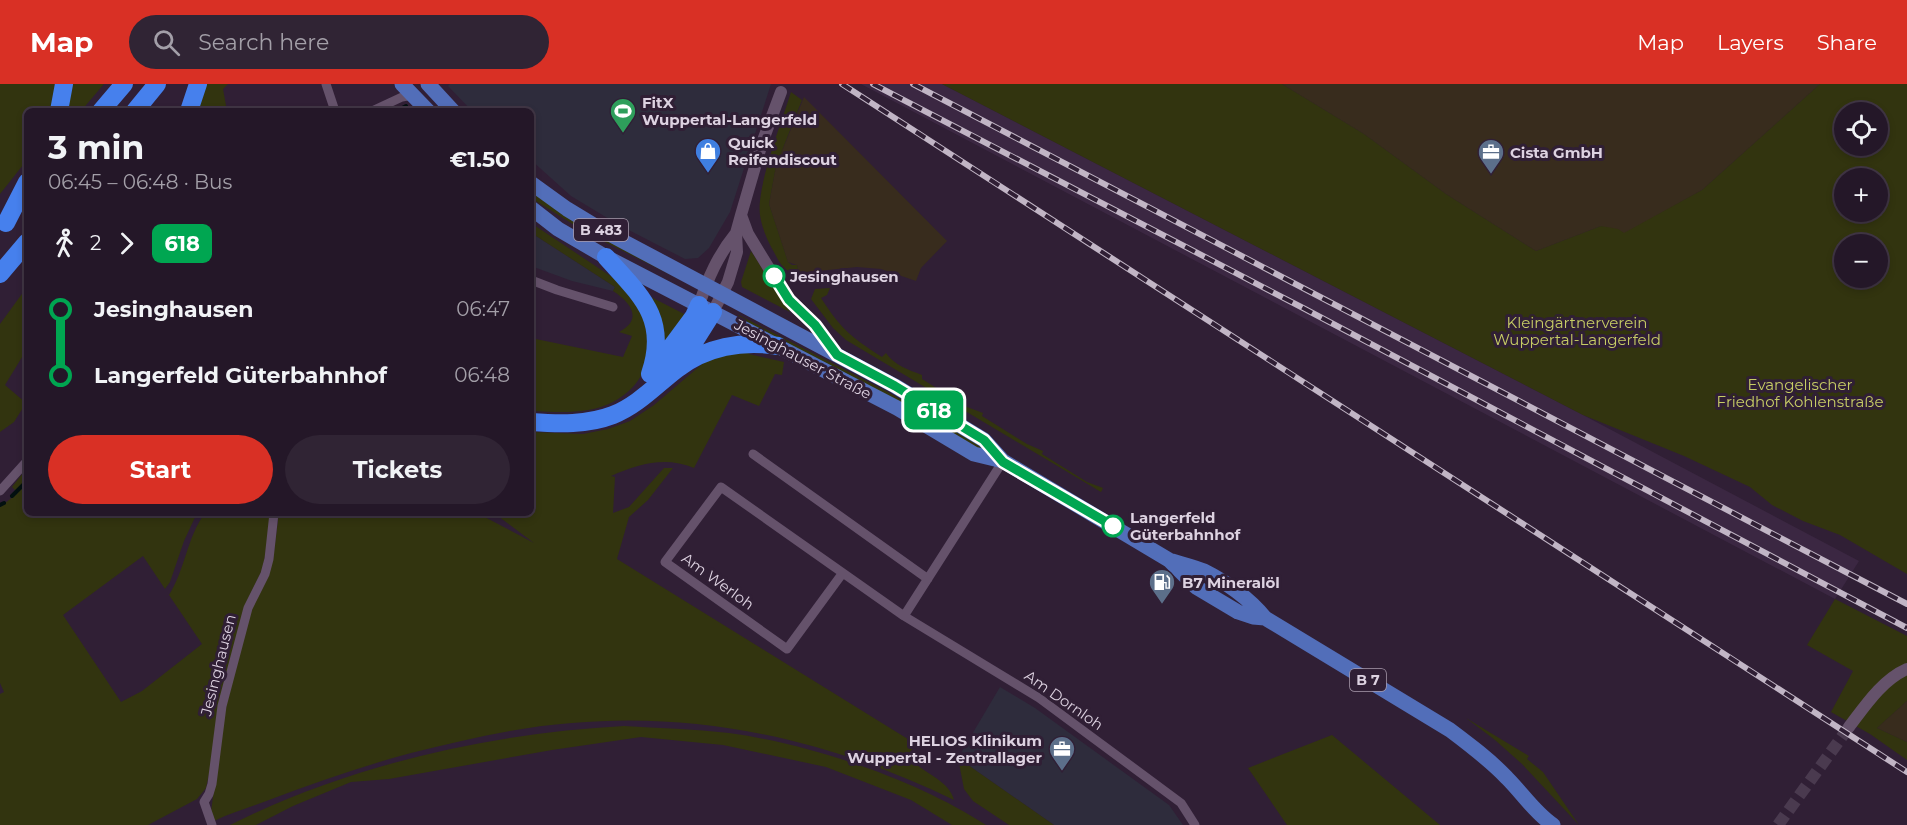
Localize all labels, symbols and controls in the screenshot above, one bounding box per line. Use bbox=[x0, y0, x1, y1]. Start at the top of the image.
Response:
search box bbox=[129, 15, 549, 69]
text: Map bbox=[30, 25, 93, 59]
icon: search bbox=[150, 26, 183, 59]
text: Search here bbox=[198, 29, 329, 56]
text: Map bbox=[1637, 30, 1684, 55]
text: Layers bbox=[1717, 30, 1784, 55]
text: Share bbox=[1817, 30, 1877, 55]
place label: FitX Wuppertal-Langerfeld bbox=[642, 93, 817, 129]
sports icon: FitX Wuppertal-Langerfeld bbox=[608, 96, 638, 134]
map controls bbox=[1834, 102, 1888, 288]
button: locate bbox=[1834, 102, 1888, 156]
text: 3 min bbox=[48, 127, 144, 167]
place label: Quick Reifendiscout bbox=[728, 133, 837, 169]
shop icon: Quick Reifendiscout bbox=[693, 136, 723, 174]
office icon: Cista GmbH bbox=[1476, 137, 1506, 175]
place label: Cista GmbH bbox=[1510, 143, 1603, 162]
text: €1.50 bbox=[450, 146, 510, 173]
button: + bbox=[1834, 168, 1888, 222]
text: 06:45 – 06:48 · Bus bbox=[48, 170, 232, 194]
road number: B 483 bbox=[574, 219, 628, 241]
icon: walk bbox=[48, 227, 81, 260]
icon: forward bbox=[110, 227, 143, 260]
text: 2 bbox=[90, 231, 101, 255]
text: 618 bbox=[164, 231, 200, 256]
button: − bbox=[1834, 234, 1888, 288]
marker: Jesinghausen bbox=[763, 265, 785, 287]
place label: Jesinghausen bbox=[789, 267, 899, 286]
text: Jesinghausen bbox=[94, 296, 253, 323]
text: 06:47 bbox=[456, 297, 510, 321]
park label: Kleingärtnerverein Wuppertal-Langerfeld bbox=[1493, 313, 1661, 349]
street label: Jesinghauser Straße bbox=[730, 314, 875, 403]
text: Langerfeld Güterbahnhof bbox=[94, 362, 387, 389]
text: 06:48 bbox=[454, 363, 510, 387]
park label: Evangelischer Friedhof Kohlenstraße bbox=[1717, 375, 1883, 411]
line badge: 618 bbox=[900, 390, 968, 430]
text: 618 bbox=[916, 398, 952, 423]
button: Start bbox=[48, 435, 273, 504]
button: Tickets bbox=[285, 435, 510, 504]
place label: Langerfeld Güterbahnhof bbox=[1130, 508, 1241, 544]
marker: Langerfeld Güterbahnhof bbox=[1102, 515, 1124, 537]
street label: Am Werloh bbox=[678, 548, 758, 614]
fuel station icon: B7 Mineralöl bbox=[1147, 567, 1177, 605]
place label: B7 Mineralöl bbox=[1182, 573, 1280, 592]
street label: Jesinghausen bbox=[196, 612, 240, 719]
street label: Am Dornloh bbox=[1021, 666, 1107, 734]
road number: B 7 bbox=[1350, 669, 1386, 691]
place label: HELIOS Klinikum Wuppertal - Zentrallager bbox=[847, 731, 1043, 767]
office icon: HELIOS Klinikum Wuppertal - Zentrallager bbox=[1047, 734, 1077, 772]

